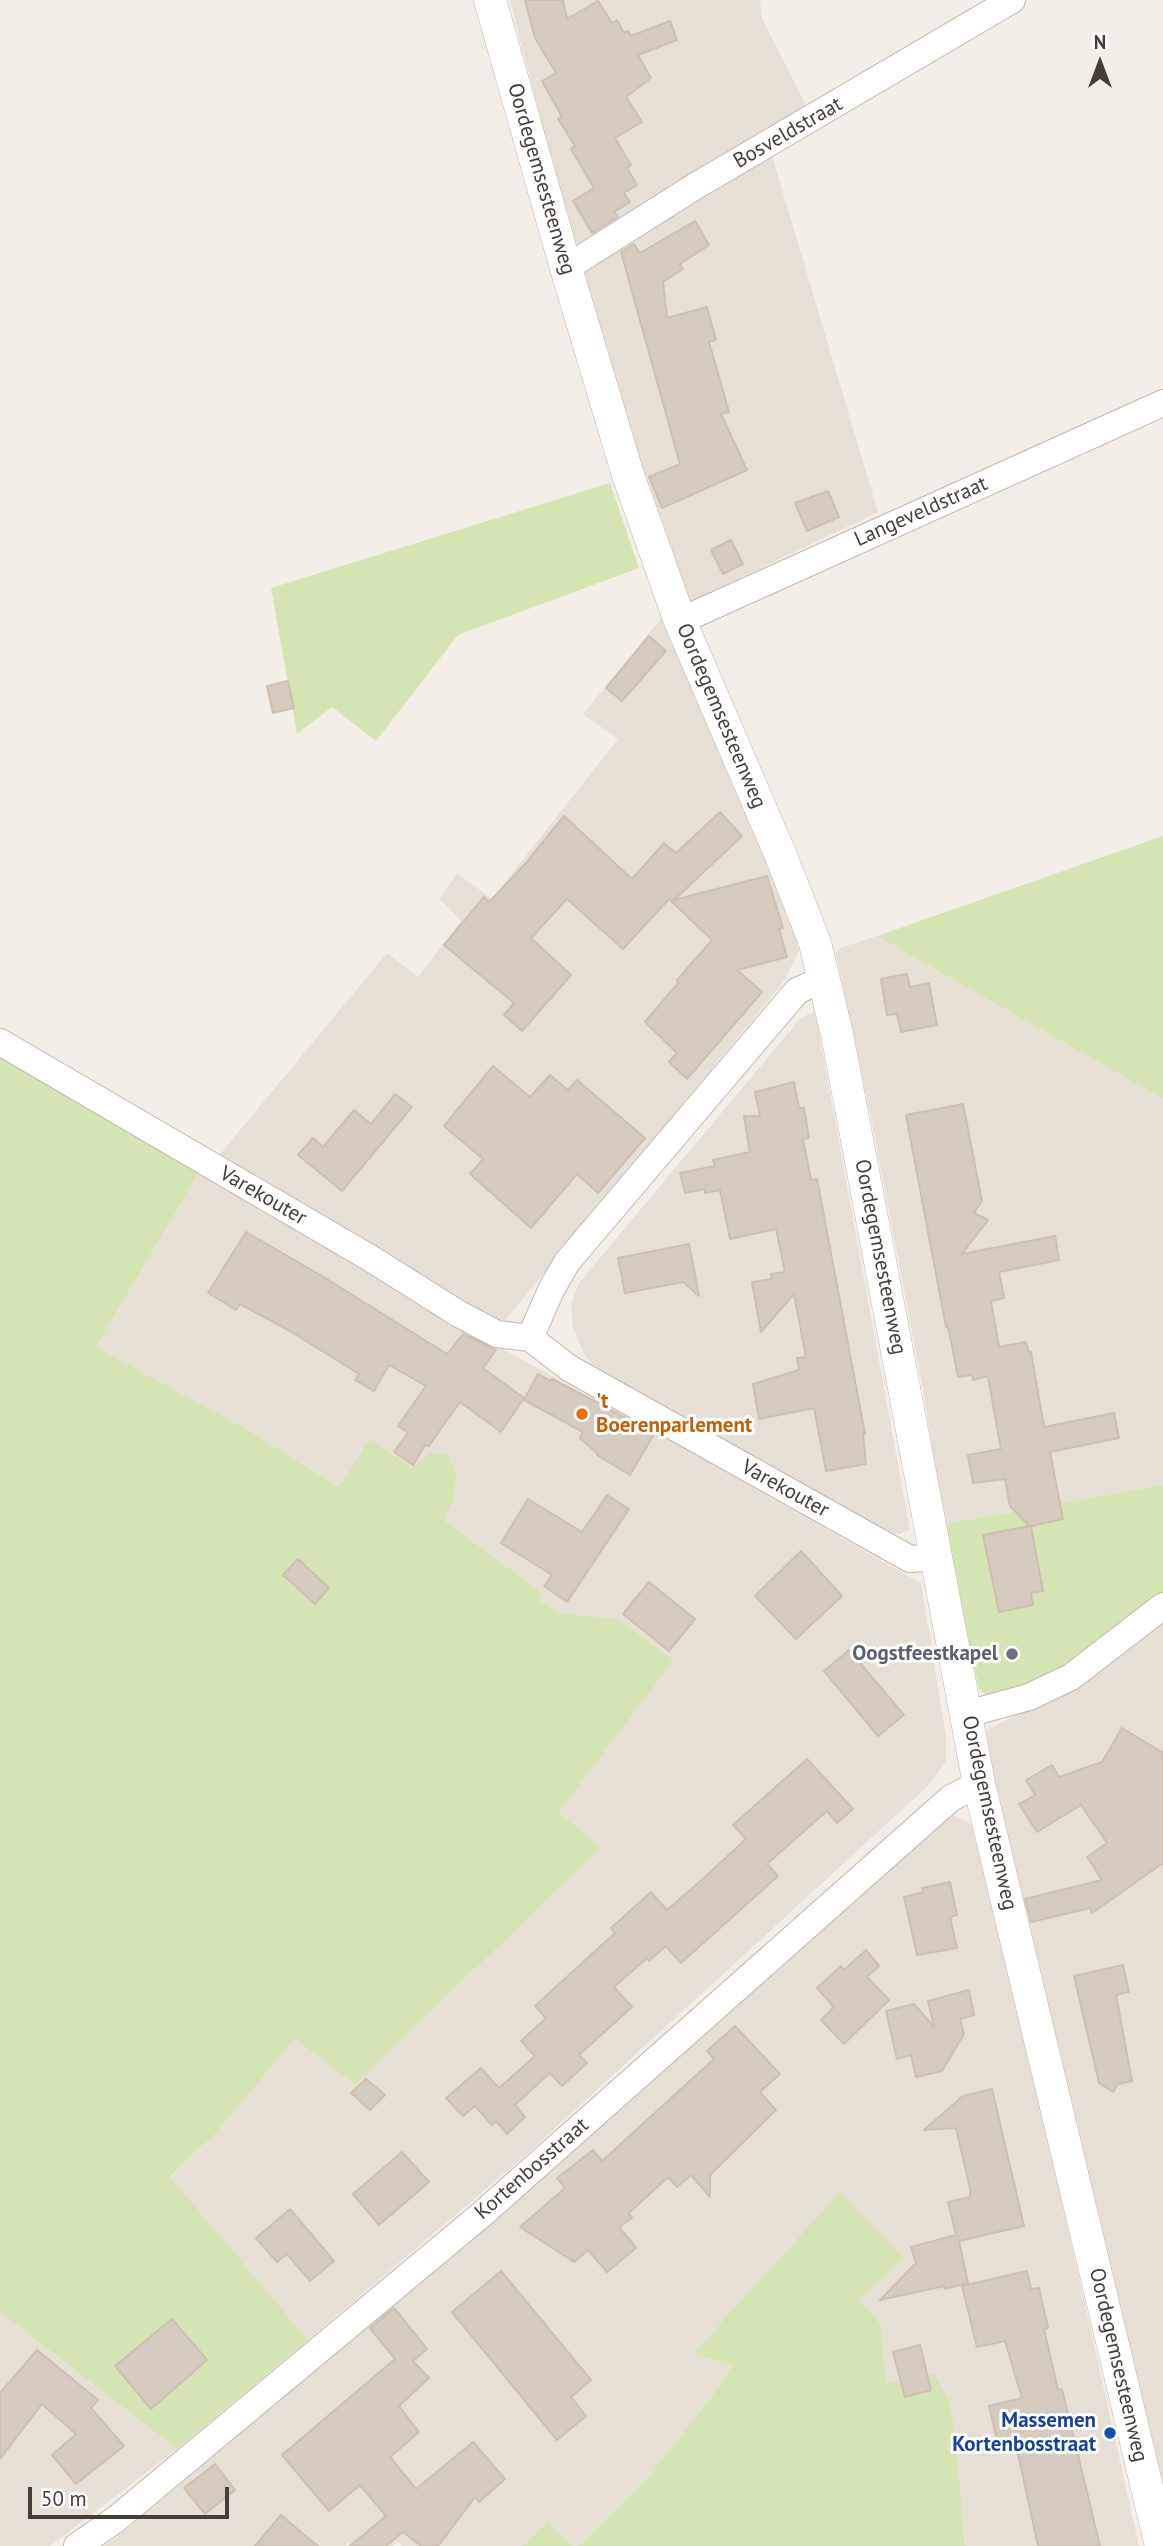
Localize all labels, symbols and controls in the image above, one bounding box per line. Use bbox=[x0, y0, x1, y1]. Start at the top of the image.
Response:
north arrow bbox=[1065, 28, 1135, 98]
text: N bbox=[1094, 30, 1106, 54]
street label: Oordegemsesteenweg bbox=[502, 80, 580, 278]
street label: Bosveldstraat bbox=[729, 92, 847, 174]
street label: Langeveldstraat bbox=[851, 471, 991, 553]
street label: Oordegemsesteenweg bbox=[671, 620, 771, 812]
street label: Oordegemsesteenweg bbox=[849, 1157, 911, 1357]
street label: Varekouter bbox=[215, 1161, 311, 1231]
place label: 't Boerenparlement bbox=[596, 1389, 752, 1439]
marker: 't Boerenparlement bbox=[574, 1406, 590, 1422]
street label: Varekouter bbox=[737, 1455, 833, 1523]
place label: Oogstfeestkapel bbox=[852, 1641, 998, 1667]
marker: Oogstfeestkapel bbox=[1004, 1646, 1020, 1662]
street label: Oordegemsesteenweg bbox=[956, 1713, 1022, 1913]
street label: Kortenbosstraat bbox=[470, 2113, 594, 2225]
street label: Oordegemsesteenweg bbox=[1083, 2266, 1153, 2464]
place label: Massemen Kortenbosstraat bbox=[952, 2408, 1096, 2458]
marker: Massemen Kortenbosstraat bbox=[1102, 2425, 1118, 2441]
scale bar bbox=[32, 2472, 233, 2516]
text: 50 m bbox=[41, 2485, 87, 2512]

